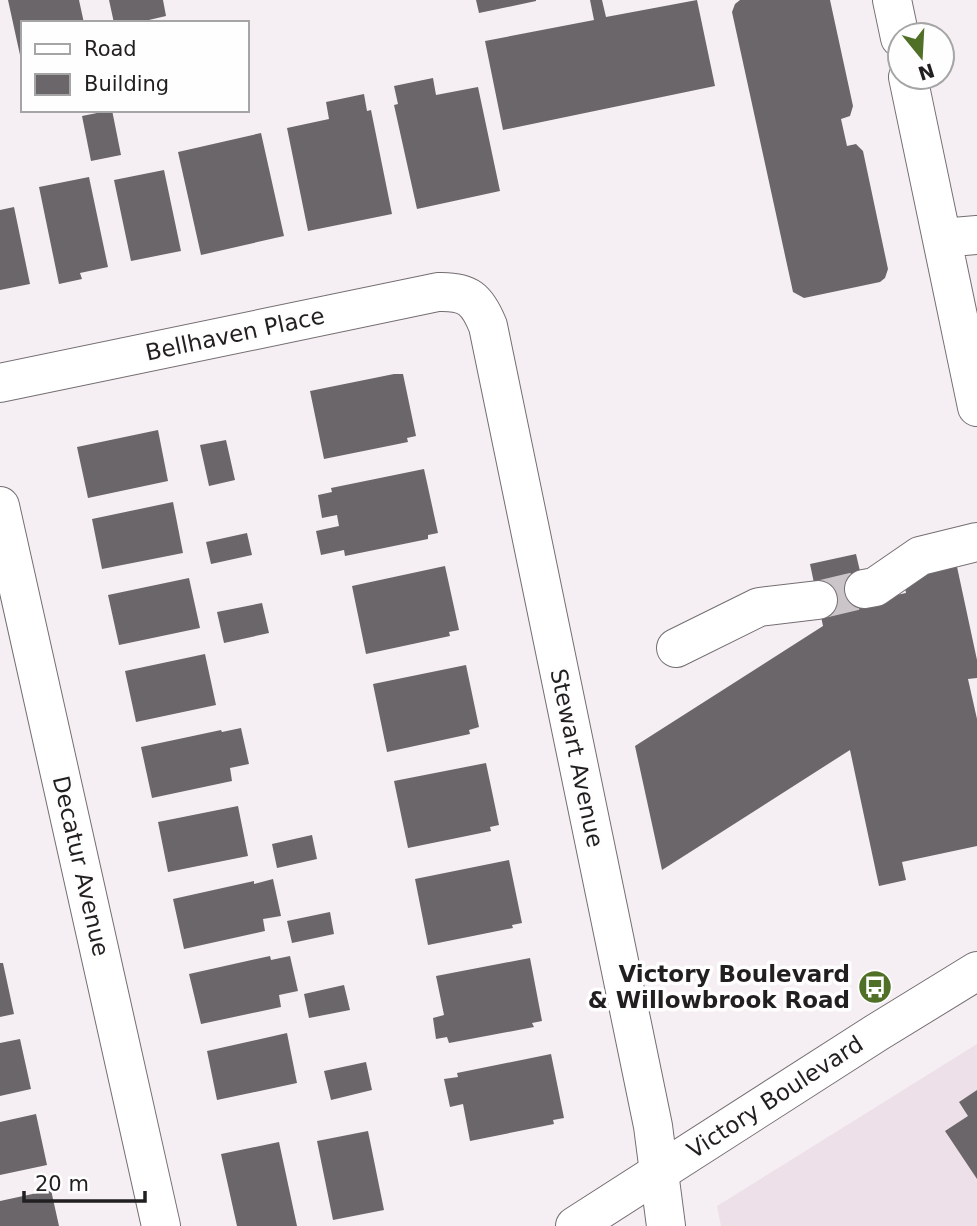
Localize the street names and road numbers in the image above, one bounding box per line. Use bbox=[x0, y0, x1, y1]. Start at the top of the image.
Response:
street label: Bellhaven Place bbox=[143, 302, 327, 366]
street label: Stewart Avenue bbox=[545, 666, 609, 850]
street label: Decatur Avenue bbox=[48, 773, 114, 959]
street label: Victory Boulevard bbox=[682, 1031, 868, 1163]

